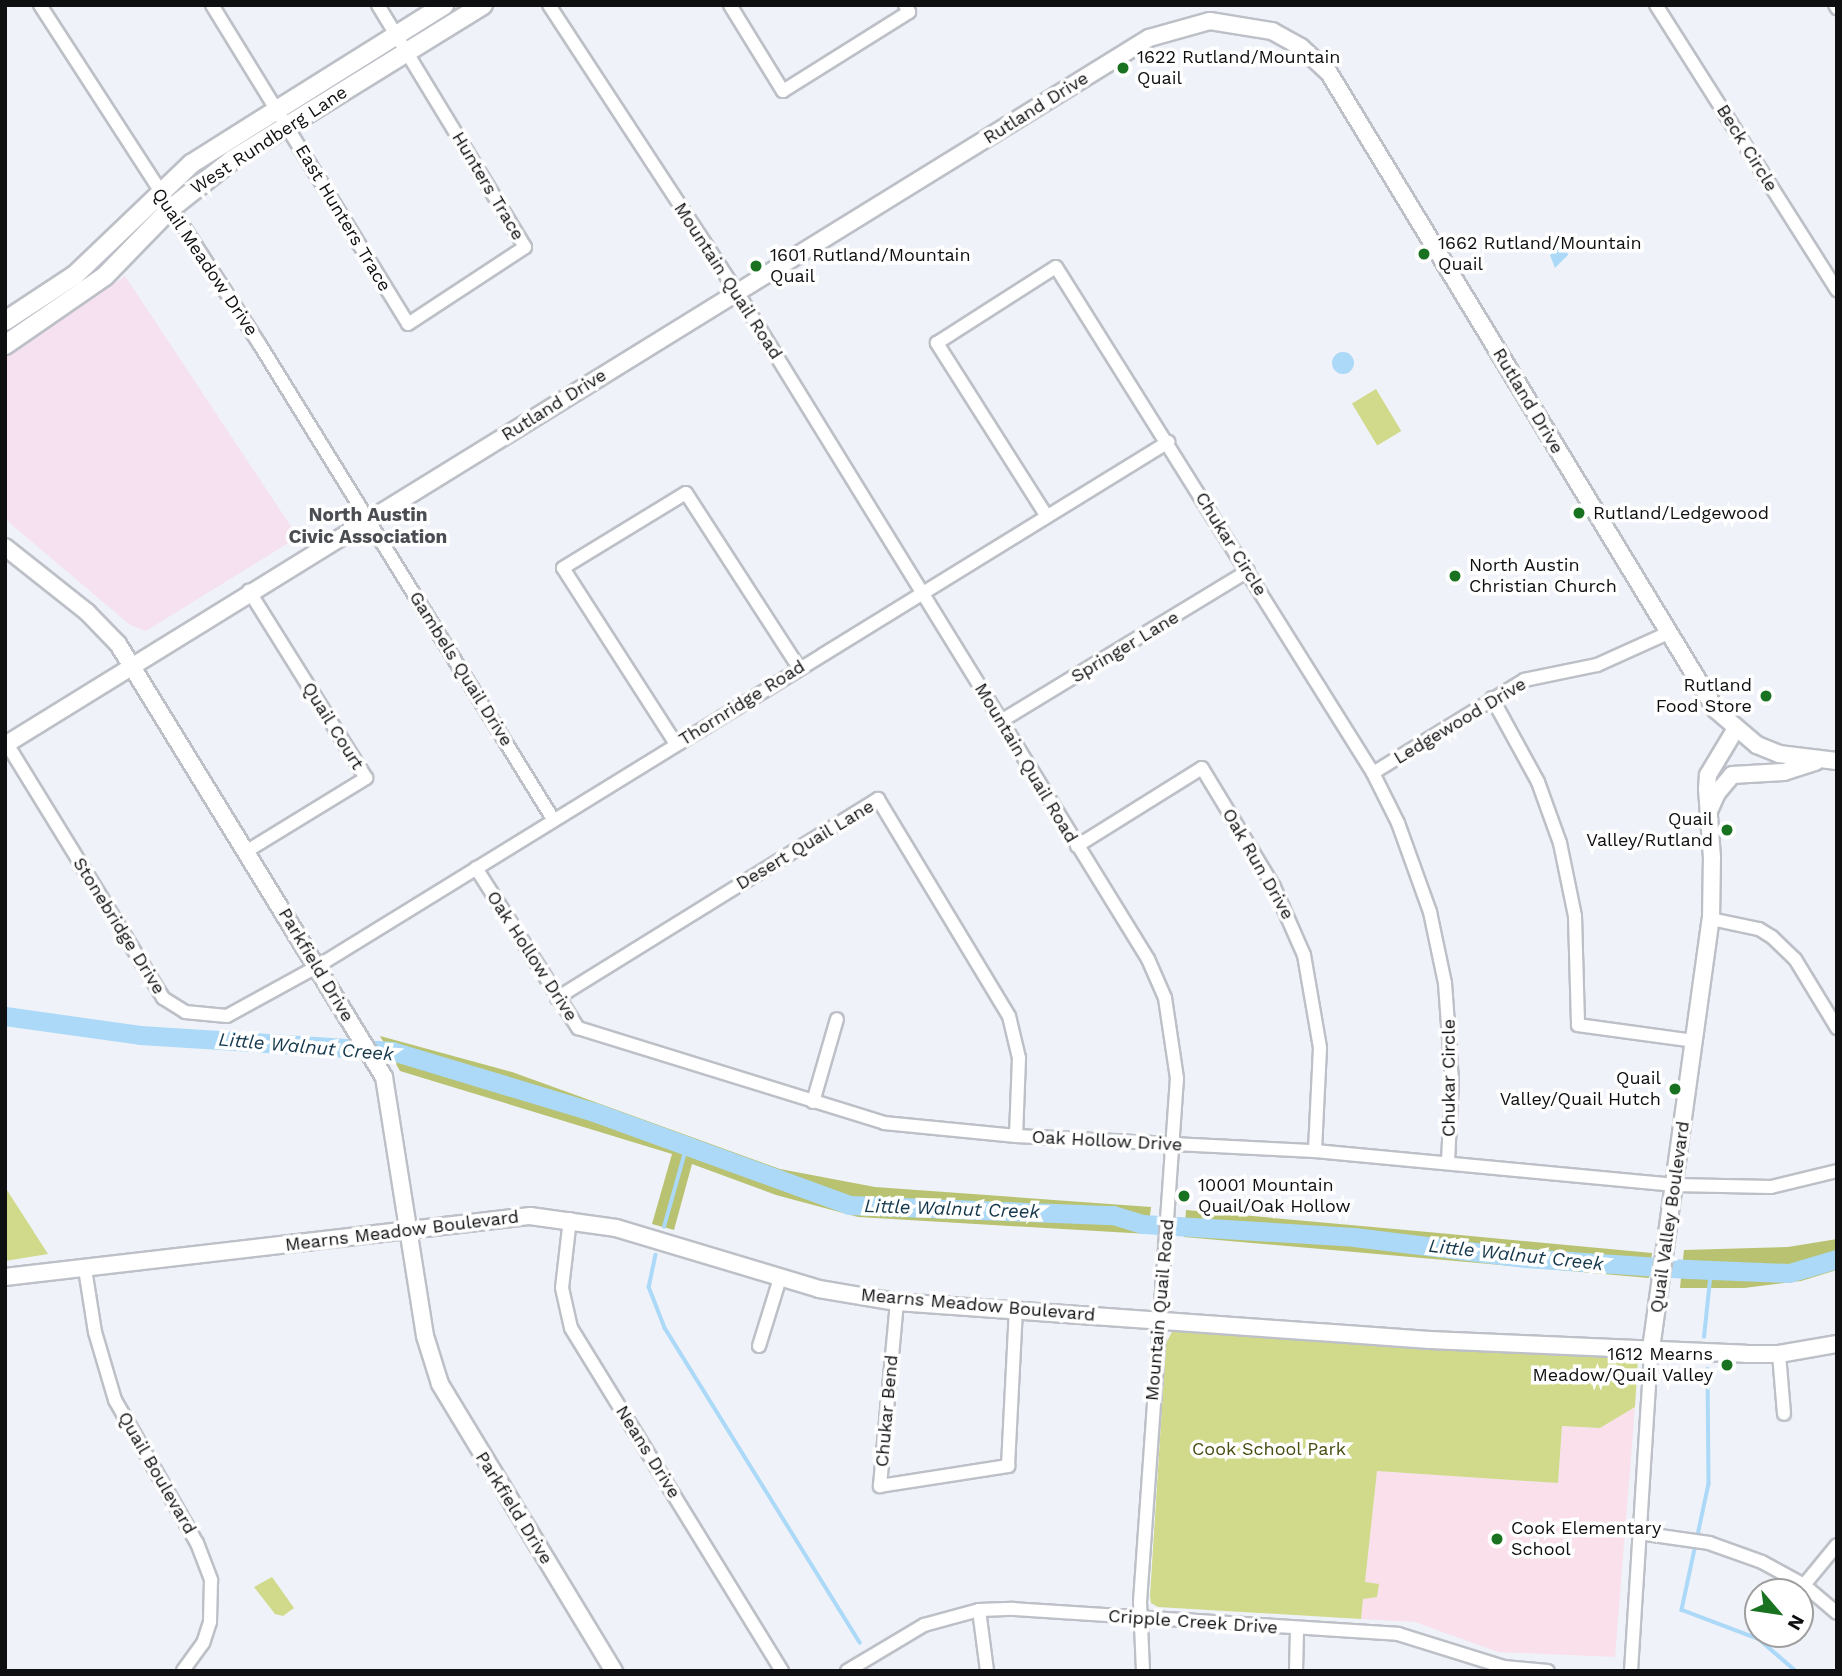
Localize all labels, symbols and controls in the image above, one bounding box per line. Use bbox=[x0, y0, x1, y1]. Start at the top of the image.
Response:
place label: 1622 Rutland/Mountain Quail bbox=[1137, 47, 1340, 90]
marker: 1622 Rutland/Mountain Quail bbox=[1115, 60, 1131, 76]
street label: Rutland Drive bbox=[980, 67, 1092, 149]
street label: West Rundberg Lane bbox=[187, 81, 351, 199]
street label: Beck Circle bbox=[1712, 100, 1782, 196]
street label: Hunters Trace bbox=[447, 128, 529, 244]
street label: East Hunters Trace bbox=[290, 140, 396, 296]
street label: Quail Meadow Drive bbox=[147, 184, 263, 340]
street label: Mountain Quail Road bbox=[669, 198, 787, 364]
place label: 1662 Rutland/Mountain Quail bbox=[1438, 233, 1642, 276]
place label: 1601 Rutland/Mountain Quail bbox=[770, 245, 971, 288]
marker: 1662 Rutland/Mountain Quail bbox=[1416, 246, 1432, 262]
marker: 1601 Rutland/Mountain Quail bbox=[748, 258, 764, 274]
street label: Rutland Drive bbox=[1488, 344, 1568, 458]
street label: Rutland Drive bbox=[498, 364, 610, 446]
street label: Chukar Circle bbox=[1190, 488, 1272, 600]
place label: Rutland/Ledgewood bbox=[1593, 502, 1769, 524]
district label: North Austin Civic Association bbox=[288, 504, 448, 548]
marker: Rutland/Ledgewood bbox=[1571, 505, 1587, 521]
place label: North Austin Christian Church bbox=[1469, 555, 1617, 598]
marker: North Austin Christian Church bbox=[1447, 568, 1463, 584]
street label: Gambels Quail Drive bbox=[404, 587, 518, 751]
street label: Springer Lane bbox=[1067, 606, 1183, 688]
street label: Thornridge Road bbox=[675, 656, 809, 750]
street label: Ledgewood Drive bbox=[1390, 673, 1530, 769]
place label: Rutland Food Store bbox=[1656, 675, 1752, 718]
street label: Quail Court bbox=[297, 678, 369, 774]
street label: Mountain Quail Road bbox=[970, 679, 1082, 847]
marker: Rutland Food Store bbox=[1758, 688, 1774, 704]
street label: Desert Quail Lane bbox=[732, 795, 878, 895]
street label: Oak Run Drive bbox=[1217, 805, 1299, 923]
place label: Quail Valley/Rutland bbox=[1586, 809, 1713, 852]
marker: Quail Valley/Rutland bbox=[1719, 822, 1735, 838]
street label: Stonebridge Drive bbox=[68, 854, 170, 998]
street label: Oak Hollow Drive bbox=[482, 887, 582, 1025]
street label: Parkfield Drive bbox=[274, 904, 358, 1026]
street label: Chukar Circle bbox=[1438, 1019, 1460, 1137]
water label: Little Walnut Creek bbox=[217, 1028, 395, 1066]
place label: Quail Valley/Quail Hutch bbox=[1499, 1068, 1661, 1110]
marker: Quail Valley/Quail Hutch bbox=[1667, 1081, 1683, 1097]
street label: Quail Valley Boulevard bbox=[1646, 1119, 1694, 1315]
street label: Oak Hollow Drive bbox=[1031, 1126, 1183, 1156]
place label: 10001 Mountain Quail/Oak Hollow bbox=[1198, 1175, 1351, 1218]
marker: 10001 Mountain Quail/Oak Hollow bbox=[1176, 1188, 1192, 1204]
water label: Little Walnut Creek bbox=[864, 1195, 1040, 1223]
street label: Mearns Meadow Boulevard bbox=[284, 1206, 520, 1256]
street label: Mountain Quail Road bbox=[1141, 1218, 1179, 1402]
water label: Little Walnut Creek bbox=[1427, 1234, 1605, 1276]
street label: Mearns Meadow Boulevard bbox=[860, 1284, 1096, 1326]
place label: 1612 Mearns Meadow/Quail Valley bbox=[1531, 1344, 1713, 1386]
street label: Chukar Bend bbox=[871, 1354, 903, 1468]
marker: 1612 Mearns Meadow/Quail Valley bbox=[1719, 1357, 1735, 1373]
street label: Neans Drive bbox=[611, 1402, 685, 1502]
street label: Quail Boulevard bbox=[113, 1408, 201, 1538]
park label: Cook School Park bbox=[1191, 1438, 1347, 1460]
street label: Parkfield Drive bbox=[471, 1448, 557, 1568]
place label: Cook Elementary School bbox=[1511, 1518, 1662, 1560]
marker: Cook Elementary School bbox=[1489, 1531, 1505, 1547]
north arrow bbox=[1744, 1578, 1814, 1648]
street label: Cripple Creek Drive bbox=[1107, 1605, 1279, 1639]
text: N bbox=[1783, 1611, 1810, 1634]

